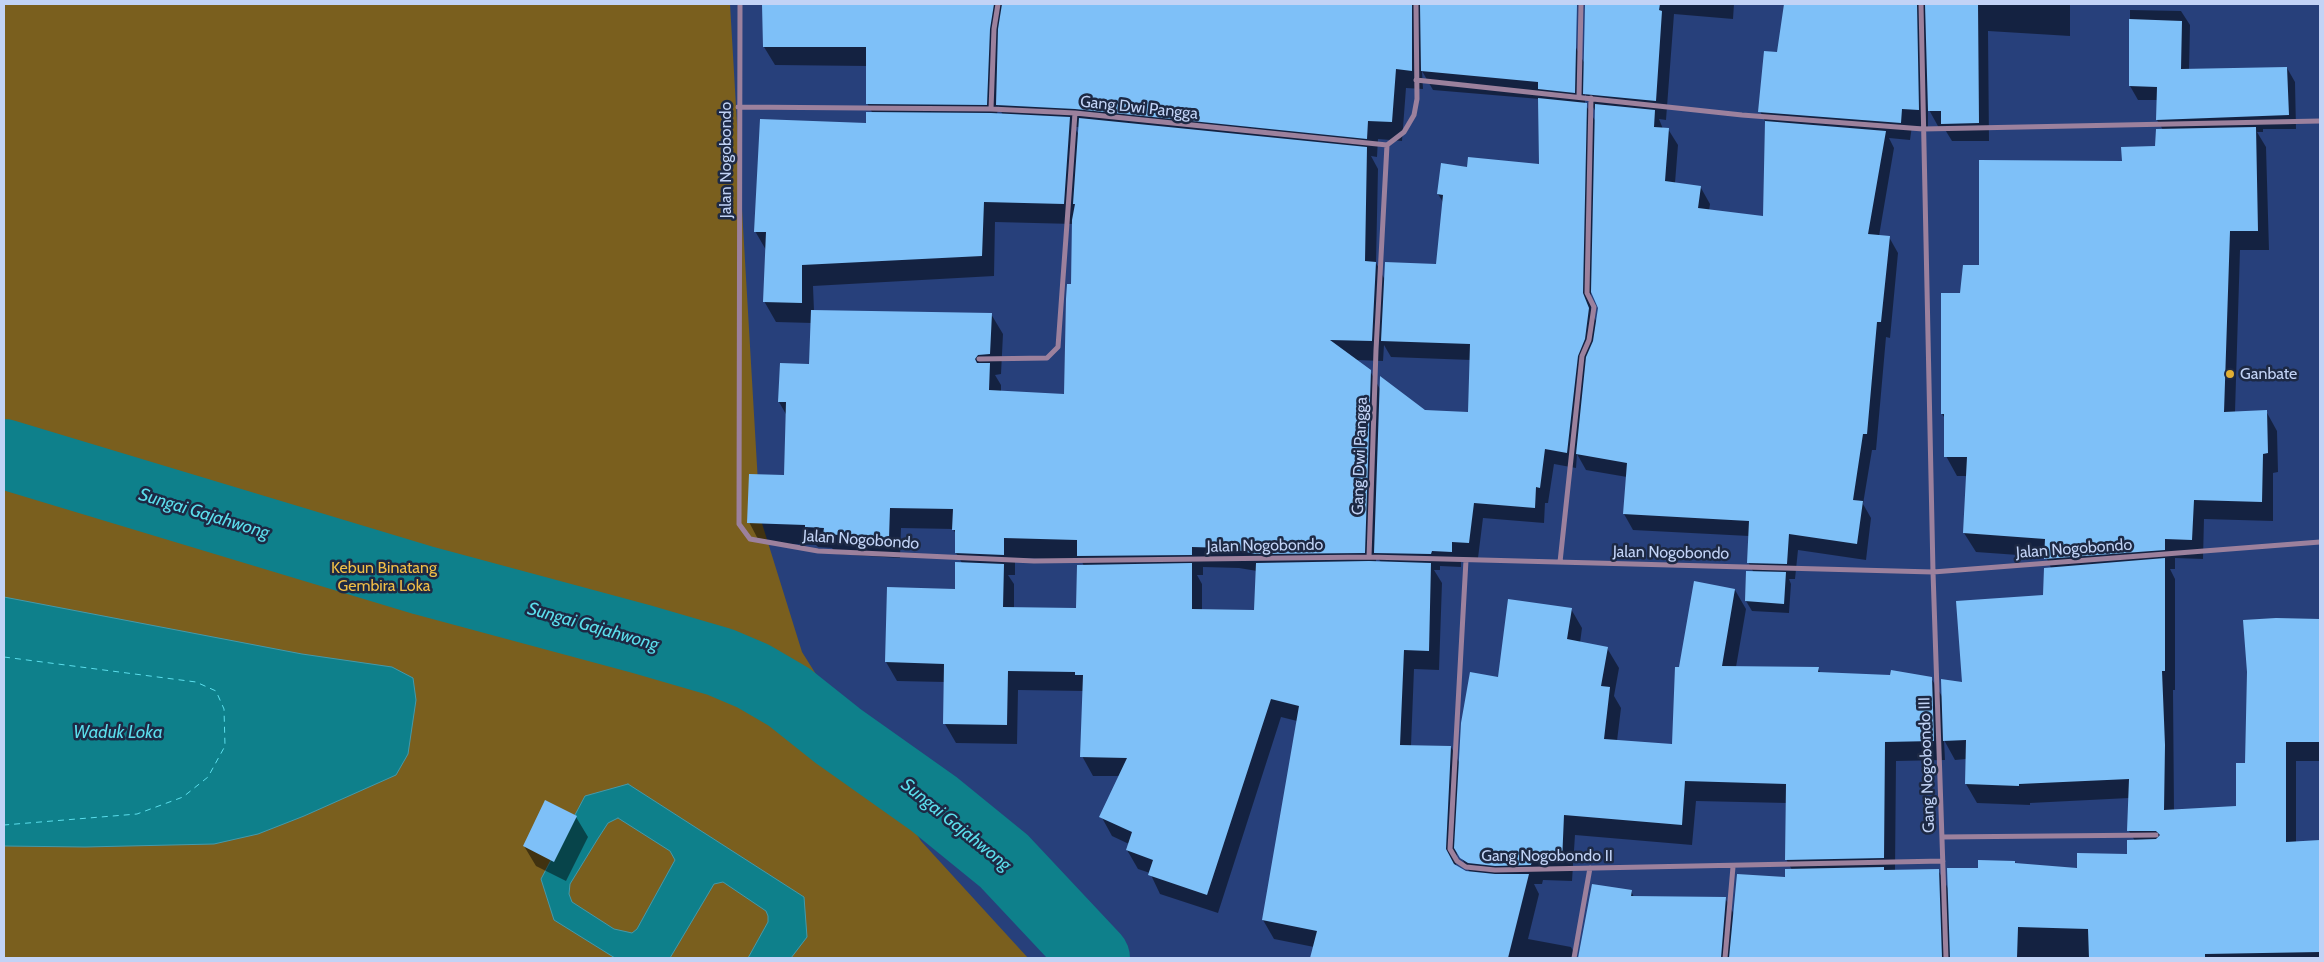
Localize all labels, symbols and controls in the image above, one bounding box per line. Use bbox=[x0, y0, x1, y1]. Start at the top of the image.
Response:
street label: Gang Dwi Pangga bbox=[1079, 92, 1199, 124]
street label: Jalan Nogobondo bbox=[716, 102, 736, 218]
place label: Ganbate bbox=[2240, 364, 2297, 384]
marker: Ganbate bbox=[2224, 368, 2236, 380]
street label: Gang Dwi Pangga bbox=[1348, 397, 1372, 515]
water label: Sungai Gajahwong bbox=[136, 484, 272, 544]
street label: Jalan Nogobondo bbox=[802, 526, 920, 554]
street label: Jalan Nogobondo bbox=[1207, 535, 1323, 557]
street label: Jalan Nogobondo bbox=[2015, 535, 2133, 563]
street label: Jalan Nogobondo bbox=[1613, 542, 1729, 564]
park label: Kebun Binatang Gembira Loka bbox=[331, 558, 437, 596]
water label: Sungai Gajahwong bbox=[525, 598, 661, 656]
street label: Gang Nogobondo III bbox=[1915, 697, 1939, 833]
water label: Waduk Loka bbox=[73, 722, 163, 744]
water label: Sungai Gajahwong bbox=[897, 774, 1015, 876]
street label: Gang Nogobondo II bbox=[1481, 846, 1613, 866]

